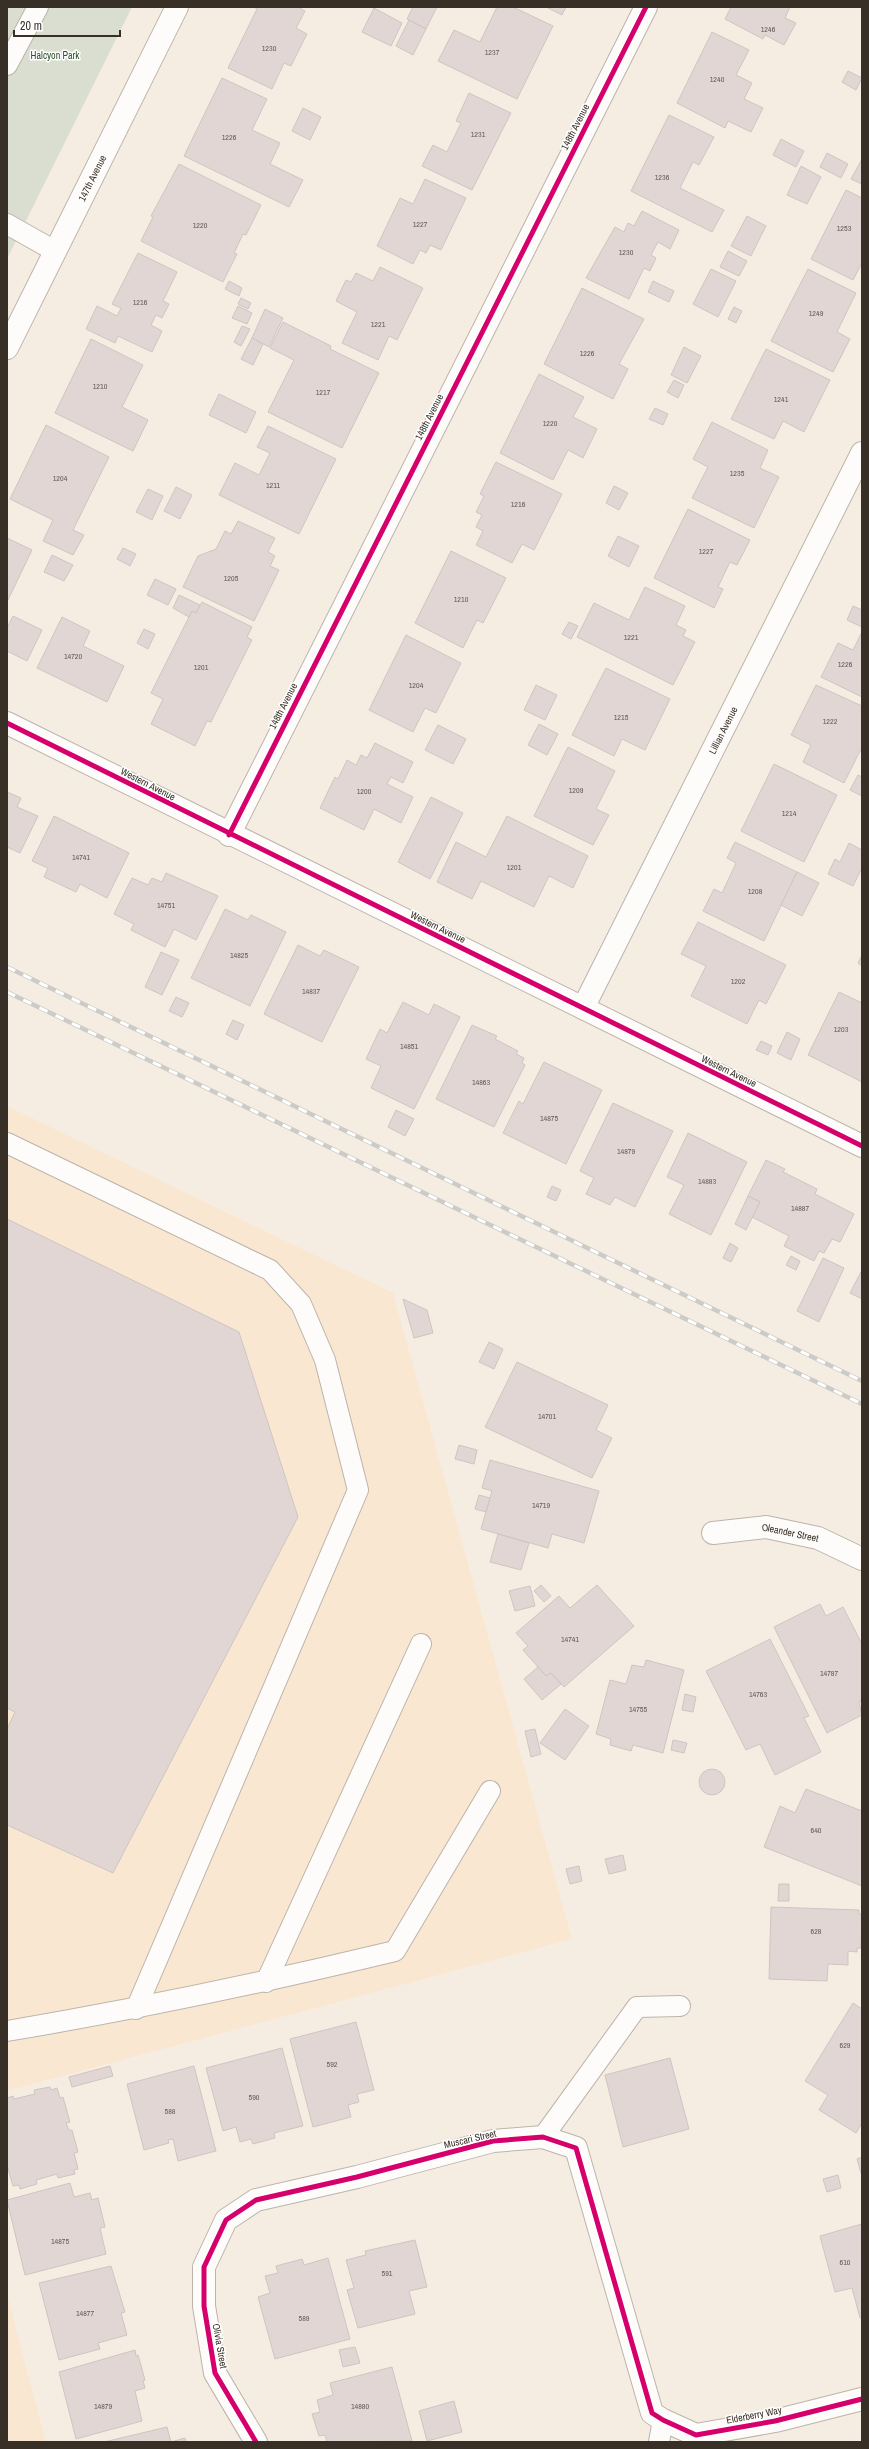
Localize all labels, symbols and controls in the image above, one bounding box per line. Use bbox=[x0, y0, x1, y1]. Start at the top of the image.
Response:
scale bar bbox=[14, 12, 120, 38]
text: 20 m bbox=[20, 18, 42, 34]
house number: 1246 bbox=[761, 24, 776, 34]
house number: 1230 bbox=[262, 43, 277, 53]
house number: 1237 bbox=[485, 47, 500, 57]
park label: Halcyon Park bbox=[31, 49, 80, 62]
house number: 1240 bbox=[710, 74, 725, 84]
street label: 148th Avenue bbox=[558, 101, 592, 152]
house number: 1231 bbox=[471, 129, 486, 139]
house number: 1226 bbox=[222, 132, 237, 142]
street label: 147th Avenue bbox=[75, 152, 109, 203]
house number: 1236 bbox=[655, 172, 670, 182]
house number: 1227 bbox=[413, 219, 428, 229]
house number: 1220 bbox=[193, 220, 208, 230]
house number: 1253 bbox=[837, 223, 852, 233]
house number: 1230 bbox=[619, 247, 634, 257]
house number: 1216 bbox=[133, 297, 148, 307]
house number: 1249 bbox=[809, 308, 824, 318]
house number: 1221 bbox=[371, 319, 386, 329]
house number: 1226 bbox=[580, 348, 595, 358]
house number: 1210 bbox=[93, 381, 108, 391]
house number: 1217 bbox=[316, 387, 331, 397]
street label: 148th Avenue bbox=[412, 391, 446, 442]
house number: 1241 bbox=[774, 394, 789, 404]
house number: 1220 bbox=[543, 418, 558, 428]
house number: 1235 bbox=[730, 468, 745, 478]
house number: 1204 bbox=[53, 473, 68, 483]
house number: 1211 bbox=[266, 480, 280, 490]
house number: 1216 bbox=[511, 499, 526, 509]
house number: 1227 bbox=[699, 546, 714, 556]
house number: 1205 bbox=[224, 573, 239, 583]
house number: 1210 bbox=[454, 594, 469, 604]
house number: 1221 bbox=[624, 632, 639, 642]
house number: 14720 bbox=[64, 651, 82, 661]
house number: 1226 bbox=[838, 659, 853, 669]
house number: 1201 bbox=[194, 662, 209, 672]
street label: 148th Avenue bbox=[266, 680, 300, 731]
house number: 1204 bbox=[409, 680, 424, 690]
street label: Lillian Avenue bbox=[705, 704, 740, 756]
house number: 1215 bbox=[614, 712, 629, 722]
house number: 1222 bbox=[823, 716, 838, 726]
street label: Western Avenue bbox=[118, 765, 178, 804]
house number: 1209 bbox=[569, 785, 584, 795]
house number: 1200 bbox=[357, 786, 372, 796]
house number: 1214 bbox=[782, 808, 797, 818]
house number: 14741 bbox=[72, 852, 90, 862]
house number: 1201 bbox=[507, 862, 522, 872]
house number: 1208 bbox=[748, 886, 763, 896]
house number: 14751 bbox=[157, 900, 175, 910]
street label: Western Avenue bbox=[408, 908, 468, 946]
house number: 14825 bbox=[230, 950, 248, 960]
house number: 1202 bbox=[731, 976, 746, 986]
house number: 14837 bbox=[302, 986, 320, 996]
house number: 1203 bbox=[834, 1024, 849, 1034]
house number: 14851 bbox=[400, 1041, 418, 1051]
street label: Western Avenue bbox=[699, 1052, 759, 1090]
house number: 14863 bbox=[472, 1077, 490, 1087]
house number: 14875 bbox=[540, 1113, 558, 1123]
house number: 14879 bbox=[617, 1146, 635, 1156]
house number: 14883 bbox=[698, 1176, 716, 1186]
house number: 14887 bbox=[791, 1203, 809, 1213]
house number: 14701 bbox=[538, 1411, 556, 1421]
house number: 14719 bbox=[532, 1500, 550, 1510]
street label: Oleander Street bbox=[761, 1520, 821, 1545]
house number: 14741 bbox=[561, 1634, 579, 1644]
house number: 14787 bbox=[820, 1668, 838, 1678]
house number: 14763 bbox=[749, 1689, 767, 1699]
house number: 14755 bbox=[629, 1704, 647, 1714]
house number: 640 bbox=[811, 1825, 822, 1835]
house number: 628 bbox=[811, 1926, 822, 1936]
house number: 629 bbox=[840, 2040, 851, 2050]
house number: 592 bbox=[327, 2059, 338, 2069]
house number: 590 bbox=[249, 2092, 260, 2102]
house number: 588 bbox=[165, 2106, 176, 2116]
street label: Muscari Street bbox=[443, 2127, 498, 2151]
house number: 14875 bbox=[51, 2236, 69, 2246]
house number: 610 bbox=[840, 2257, 851, 2267]
house number: 591 bbox=[382, 2268, 393, 2278]
house number: 14877 bbox=[76, 2308, 94, 2318]
house number: 589 bbox=[299, 2313, 310, 2323]
street label: Olivia Street bbox=[210, 2322, 230, 2370]
house number: 14879 bbox=[94, 2401, 112, 2411]
house number: 14880 bbox=[351, 2401, 369, 2411]
street label: Elderberry Way bbox=[725, 2403, 784, 2427]

